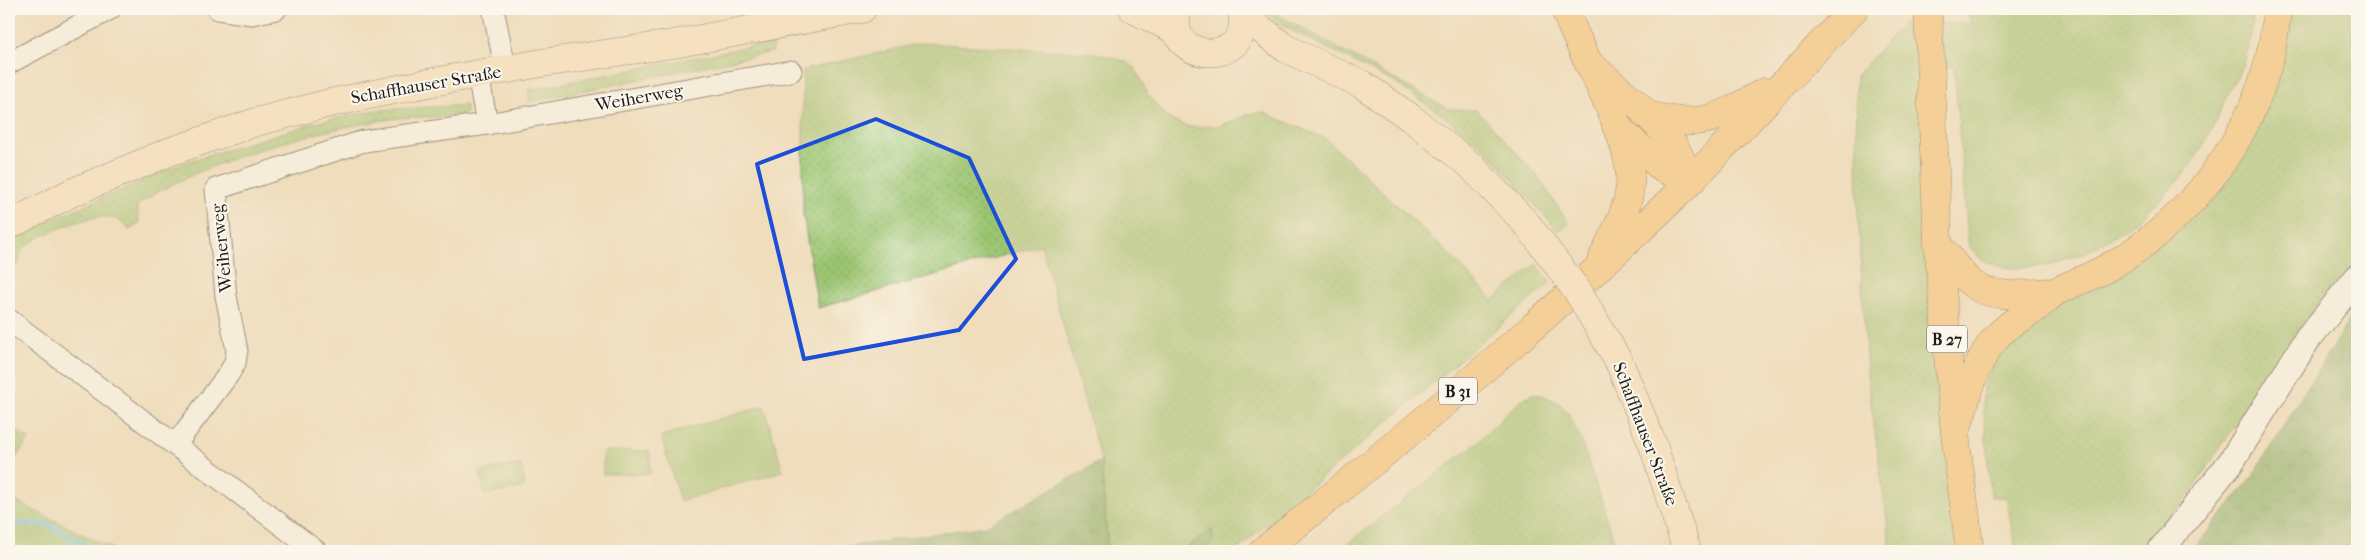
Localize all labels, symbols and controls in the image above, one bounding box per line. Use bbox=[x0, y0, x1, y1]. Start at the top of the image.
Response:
street label: Schaffhauser Straße bbox=[349, 61, 503, 109]
street label: Weiherweg bbox=[592, 80, 685, 116]
street label: Weiherweg bbox=[207, 202, 237, 294]
road number: B 27 bbox=[1927, 326, 1967, 352]
street label: Schaffhauser Straße bbox=[1608, 359, 1682, 509]
road number: B 31 bbox=[1439, 378, 1477, 404]

